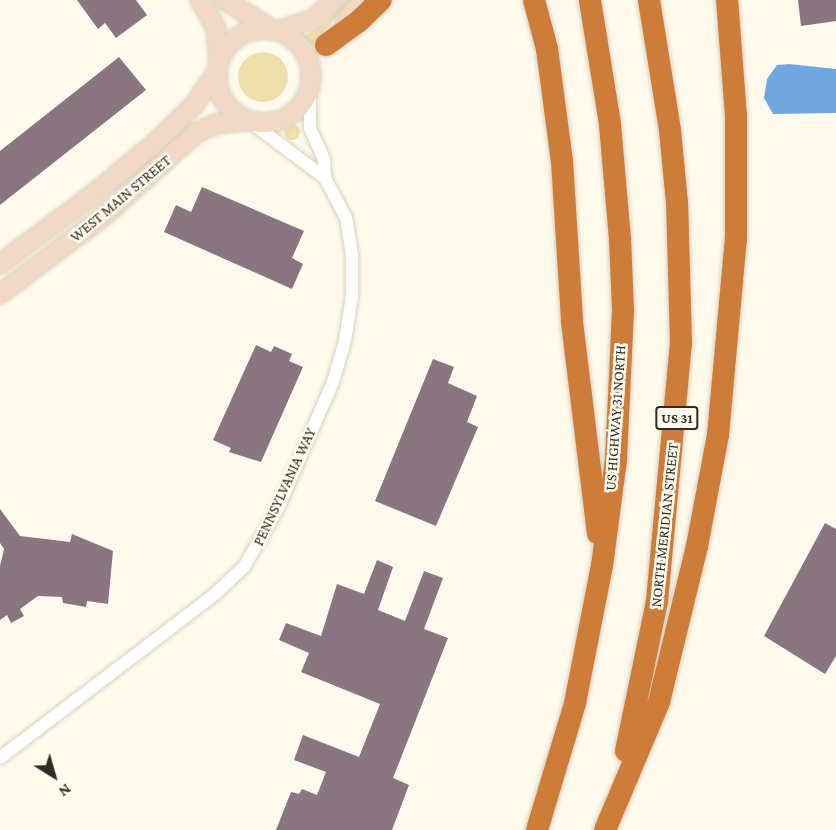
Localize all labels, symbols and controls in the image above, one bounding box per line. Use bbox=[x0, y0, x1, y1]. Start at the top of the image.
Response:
street label: WEST MAIN STREET bbox=[67, 152, 175, 246]
street label: US HIGHWAY 31 NORTH bbox=[602, 345, 630, 491]
road number: US 31 bbox=[654, 407, 700, 429]
street label: PENNSYLVANIA WAY bbox=[250, 425, 320, 549]
street label: NORTH MERIDIAN STREET bbox=[647, 442, 683, 608]
north arrow bbox=[24, 746, 84, 806]
text: N bbox=[56, 781, 75, 801]

